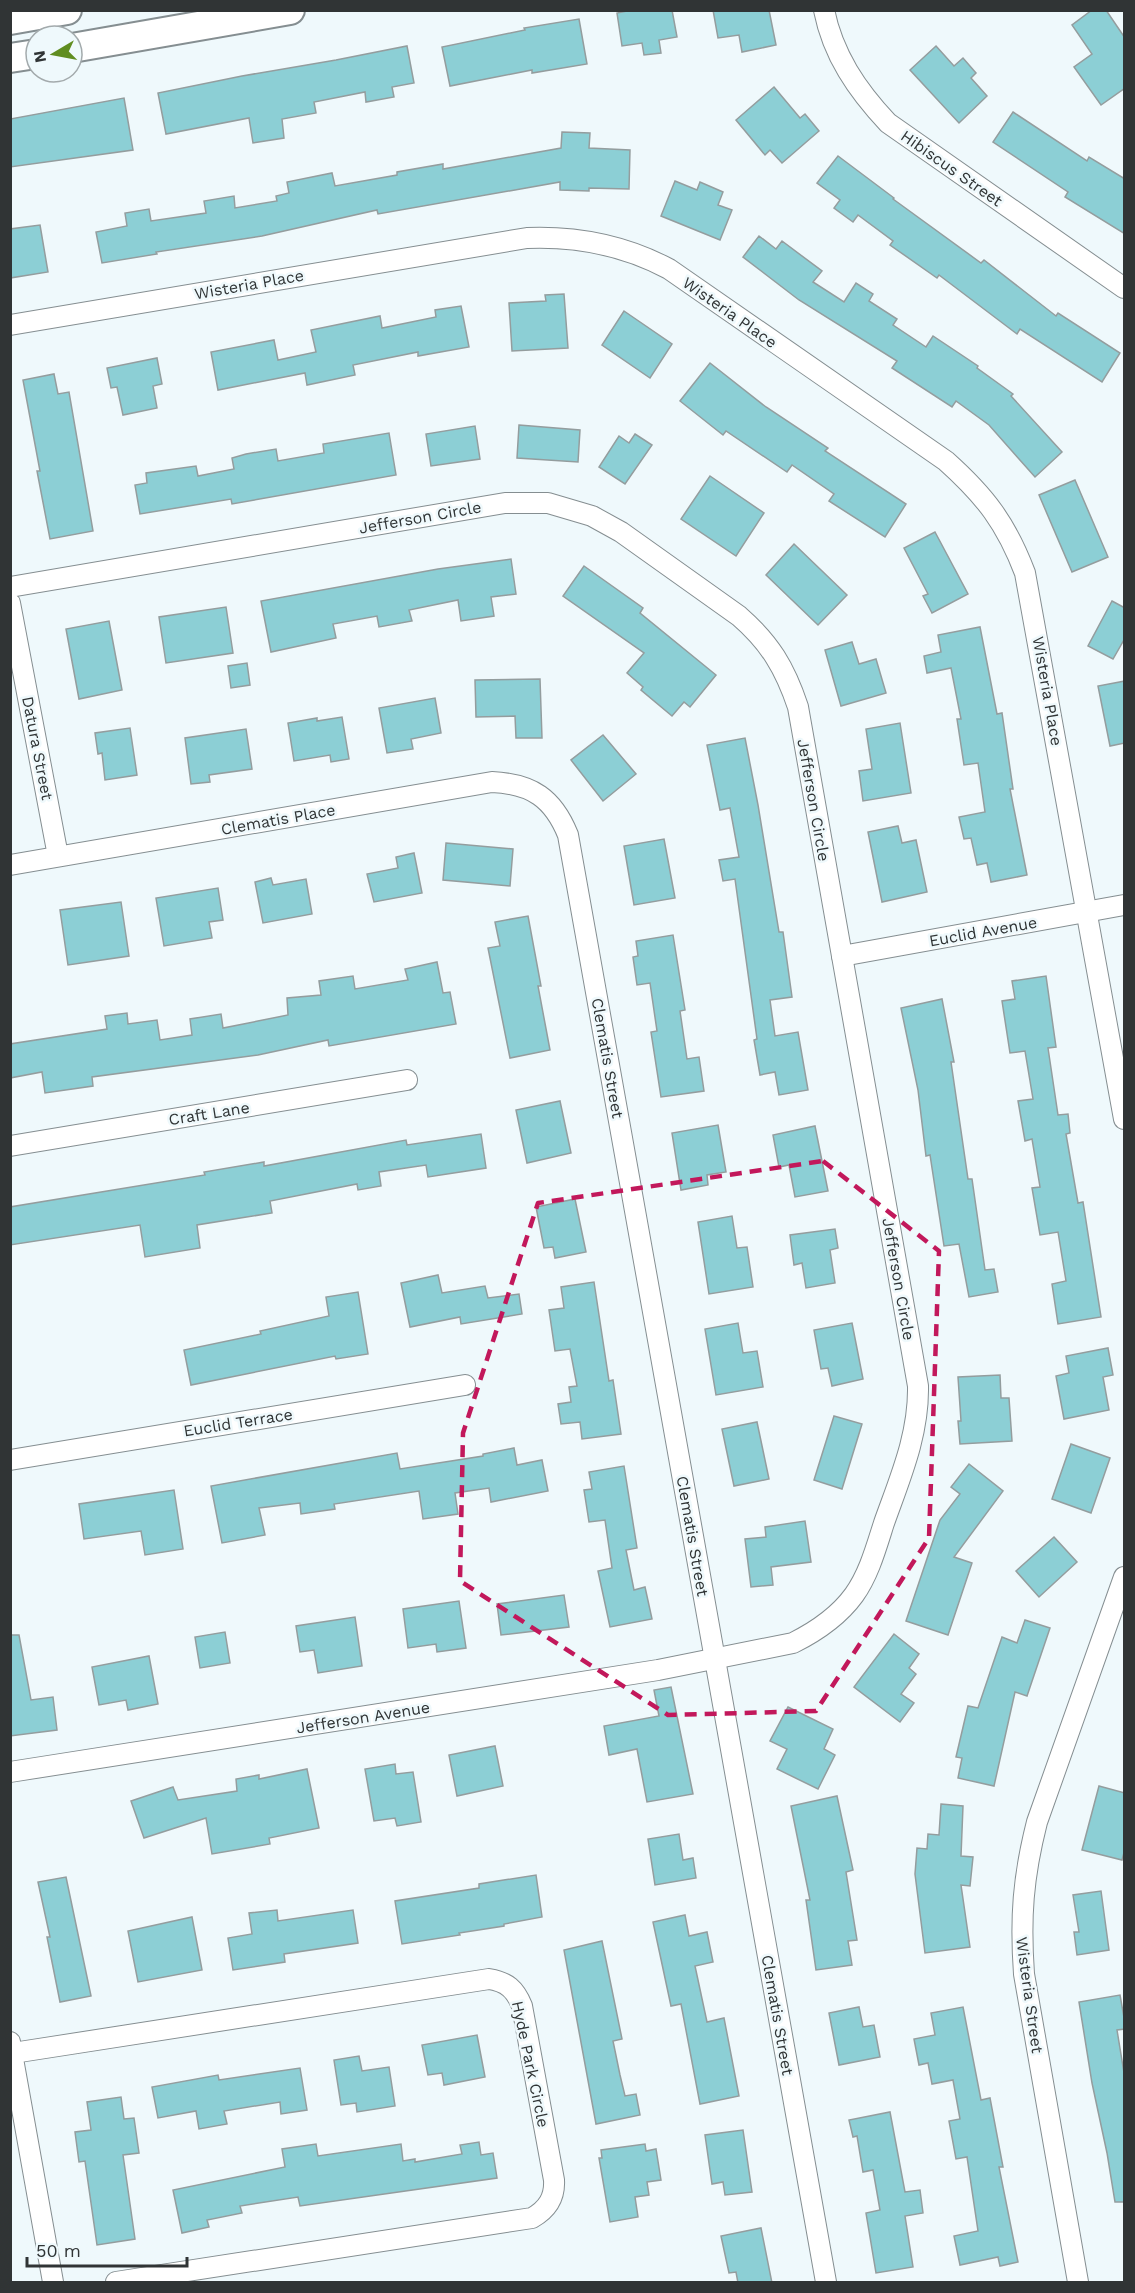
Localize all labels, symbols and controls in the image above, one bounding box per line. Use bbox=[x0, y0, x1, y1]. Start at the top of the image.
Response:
north arrow bbox=[24, 24, 84, 84]
text: N bbox=[29, 49, 50, 64]
street label: Hibiscus Street bbox=[897, 126, 1006, 211]
street label: Wisteria Place bbox=[193, 266, 305, 303]
street label: Wisteria Place bbox=[679, 273, 781, 352]
street label: Jefferson Circle bbox=[357, 497, 483, 538]
street label: Wisteria Place bbox=[1029, 635, 1066, 747]
street label: Datura Street bbox=[18, 695, 57, 802]
street label: Jefferson Circle bbox=[793, 737, 834, 863]
street label: Clematis Place bbox=[219, 800, 337, 839]
street label: Euclid Avenue bbox=[928, 913, 1039, 950]
street label: Clematis Street bbox=[588, 996, 628, 1120]
street label: Craft Lane bbox=[167, 1098, 251, 1129]
street label: Jefferson Circle bbox=[878, 1216, 919, 1342]
street label: Euclid Terrace bbox=[182, 1404, 294, 1440]
street label: Clematis Street bbox=[673, 1474, 713, 1598]
street label: Jefferson Avenue bbox=[295, 1698, 431, 1737]
street label: Wisteria Street bbox=[1012, 1936, 1047, 2055]
street label: Clematis Street bbox=[758, 1953, 798, 2077]
street label: Hyde Park Circle bbox=[508, 1999, 553, 2129]
scale bar bbox=[27, 2230, 188, 2268]
text: 50 m bbox=[36, 2240, 81, 2261]

